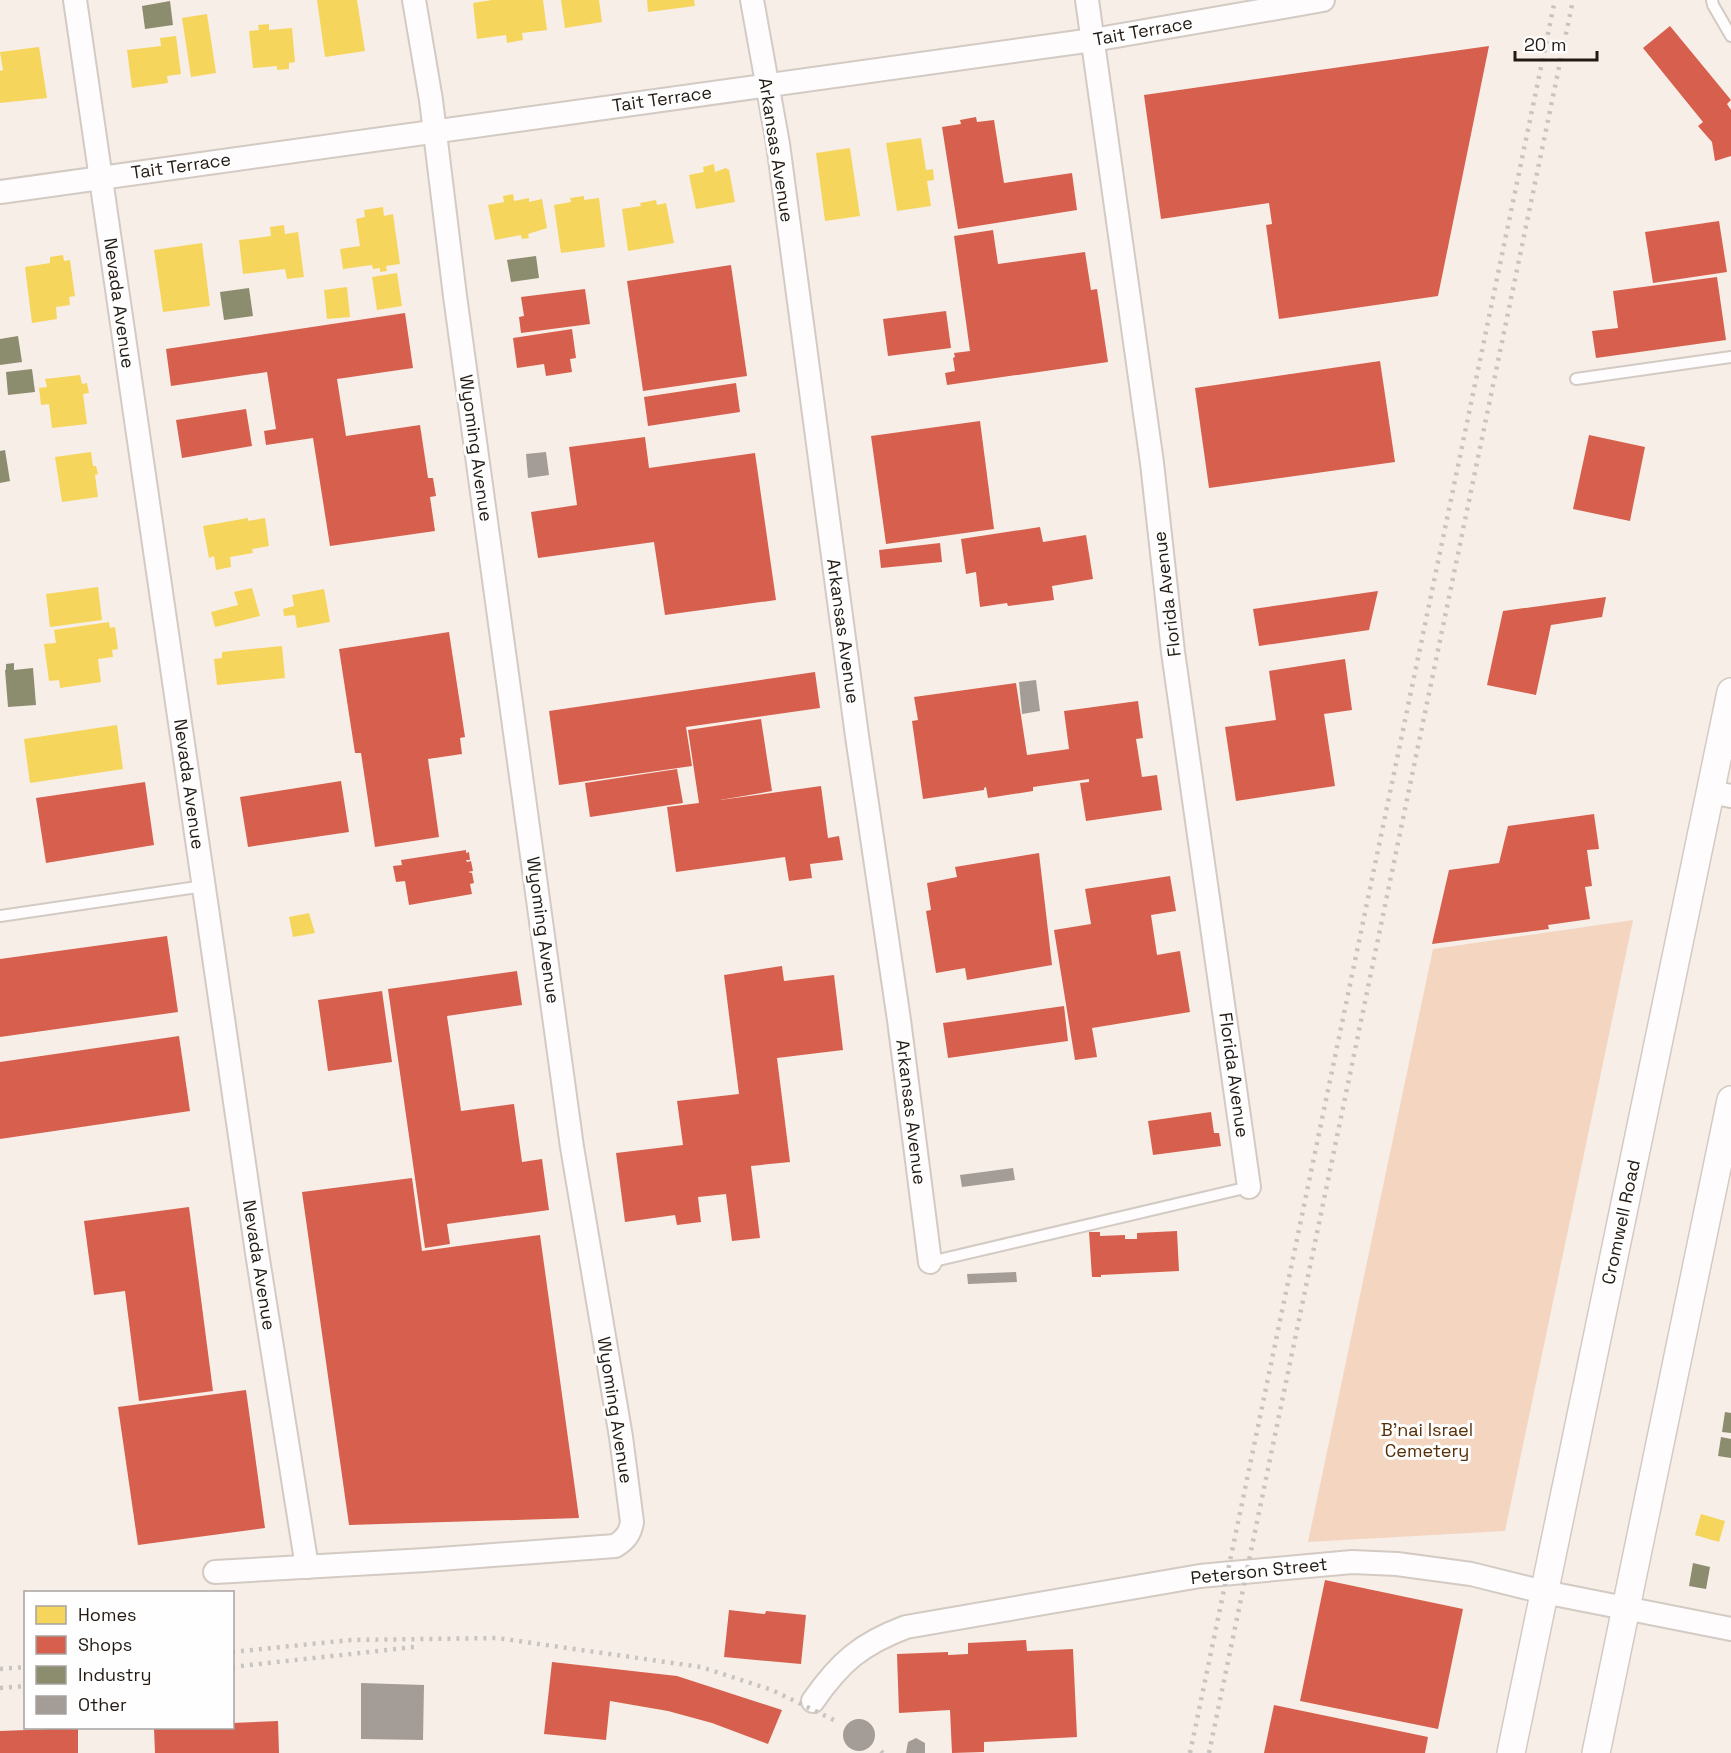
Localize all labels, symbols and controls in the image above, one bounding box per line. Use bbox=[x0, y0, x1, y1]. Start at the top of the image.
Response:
street label: Tait Terrace bbox=[1091, 10, 1194, 51]
scale bar bbox=[1515, 24, 1598, 62]
text: 20 m bbox=[1524, 33, 1567, 56]
street label: Arkansas Avenue bbox=[754, 76, 799, 224]
street label: Tait Terrace bbox=[611, 80, 713, 117]
street label: Tait Terrace bbox=[130, 147, 232, 184]
street label: Nevada Avenue bbox=[99, 236, 140, 370]
street label: Wyoming Avenue bbox=[455, 373, 498, 523]
street label: Florida Avenue bbox=[1147, 530, 1186, 658]
street label: Arkansas Avenue bbox=[822, 557, 865, 705]
street label: Nevada Avenue bbox=[169, 717, 210, 851]
street label: Wyoming Avenue bbox=[522, 855, 565, 1005]
street label: Florida Avenue bbox=[1214, 1011, 1255, 1139]
street label: Arkansas Avenue bbox=[891, 1038, 932, 1186]
street label: Cromwell Road bbox=[1596, 1157, 1645, 1286]
street label: Nevada Avenue bbox=[238, 1198, 281, 1332]
street label: Wyoming Avenue bbox=[593, 1335, 638, 1485]
park label: B’nai Israel Cemetery bbox=[1381, 1418, 1473, 1462]
street label: Peterson Street bbox=[1189, 1552, 1328, 1589]
legend bbox=[24, 1591, 234, 1729]
text: Homes bbox=[78, 1603, 137, 1626]
text: Shops bbox=[78, 1633, 132, 1656]
text: Industry bbox=[78, 1663, 151, 1686]
text: Other bbox=[78, 1693, 127, 1716]

